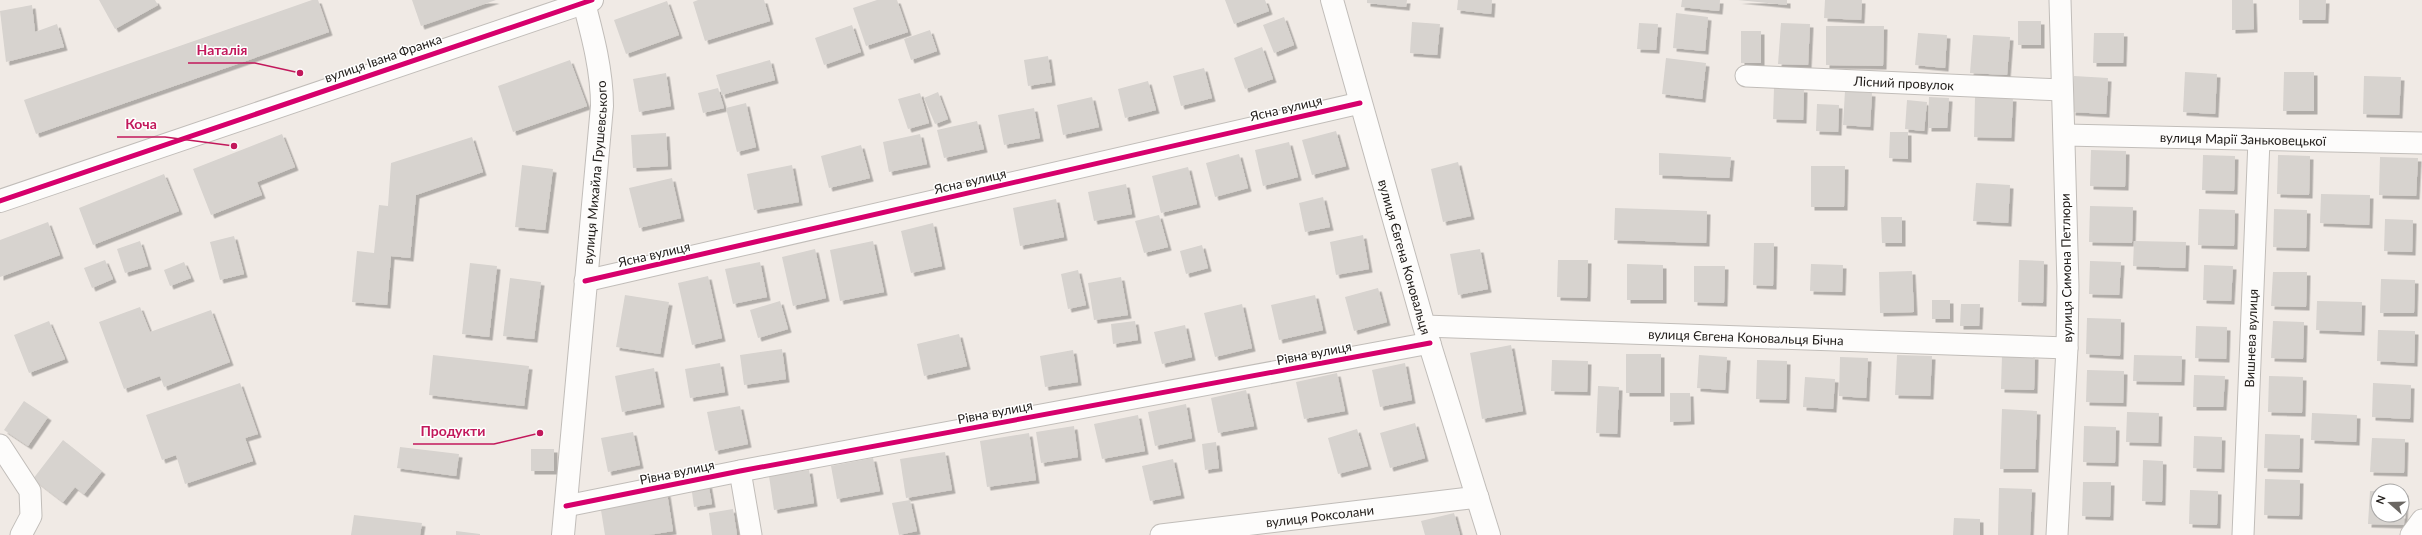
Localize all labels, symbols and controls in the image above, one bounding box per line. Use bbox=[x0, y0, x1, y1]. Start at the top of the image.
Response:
street label: вулиця Івана Франка bbox=[322, 30, 444, 86]
callout: Наталiя bbox=[188, 37, 255, 63]
text: Наталiя bbox=[197, 41, 247, 58]
street label: Лісний провулок bbox=[1852, 73, 1955, 93]
street label: вулиця Михайла Грушевського bbox=[580, 80, 610, 265]
street label: Ясна вулиця bbox=[1247, 92, 1324, 124]
callout: Коча bbox=[117, 111, 165, 137]
text: Коча bbox=[125, 115, 157, 132]
street label: вулиця Марії Заньковецької bbox=[2160, 129, 2327, 149]
street label: Ясна вулиця bbox=[931, 165, 1008, 197]
street label: вулиця Євгена Коновальця bbox=[1375, 177, 1434, 337]
street label: вулиця Симона Петлюри bbox=[2057, 193, 2075, 343]
street label: Ясна вулиця bbox=[615, 238, 692, 270]
street label: Вишнева вулиця bbox=[2241, 289, 2261, 388]
street label: вулиця Євгена Коновальця Бічна bbox=[1648, 326, 1844, 348]
street label: Рівна вулиця bbox=[1275, 338, 1353, 368]
street label: Рівна вулиця bbox=[956, 397, 1034, 427]
callout: Продукти bbox=[413, 418, 494, 444]
text: Продукти bbox=[421, 422, 485, 439]
street label: Рівна вулиця bbox=[638, 456, 716, 488]
north arrow bbox=[2370, 483, 2410, 523]
text: N bbox=[2373, 493, 2388, 506]
street label: вулиця Роксолани bbox=[1265, 502, 1375, 530]

